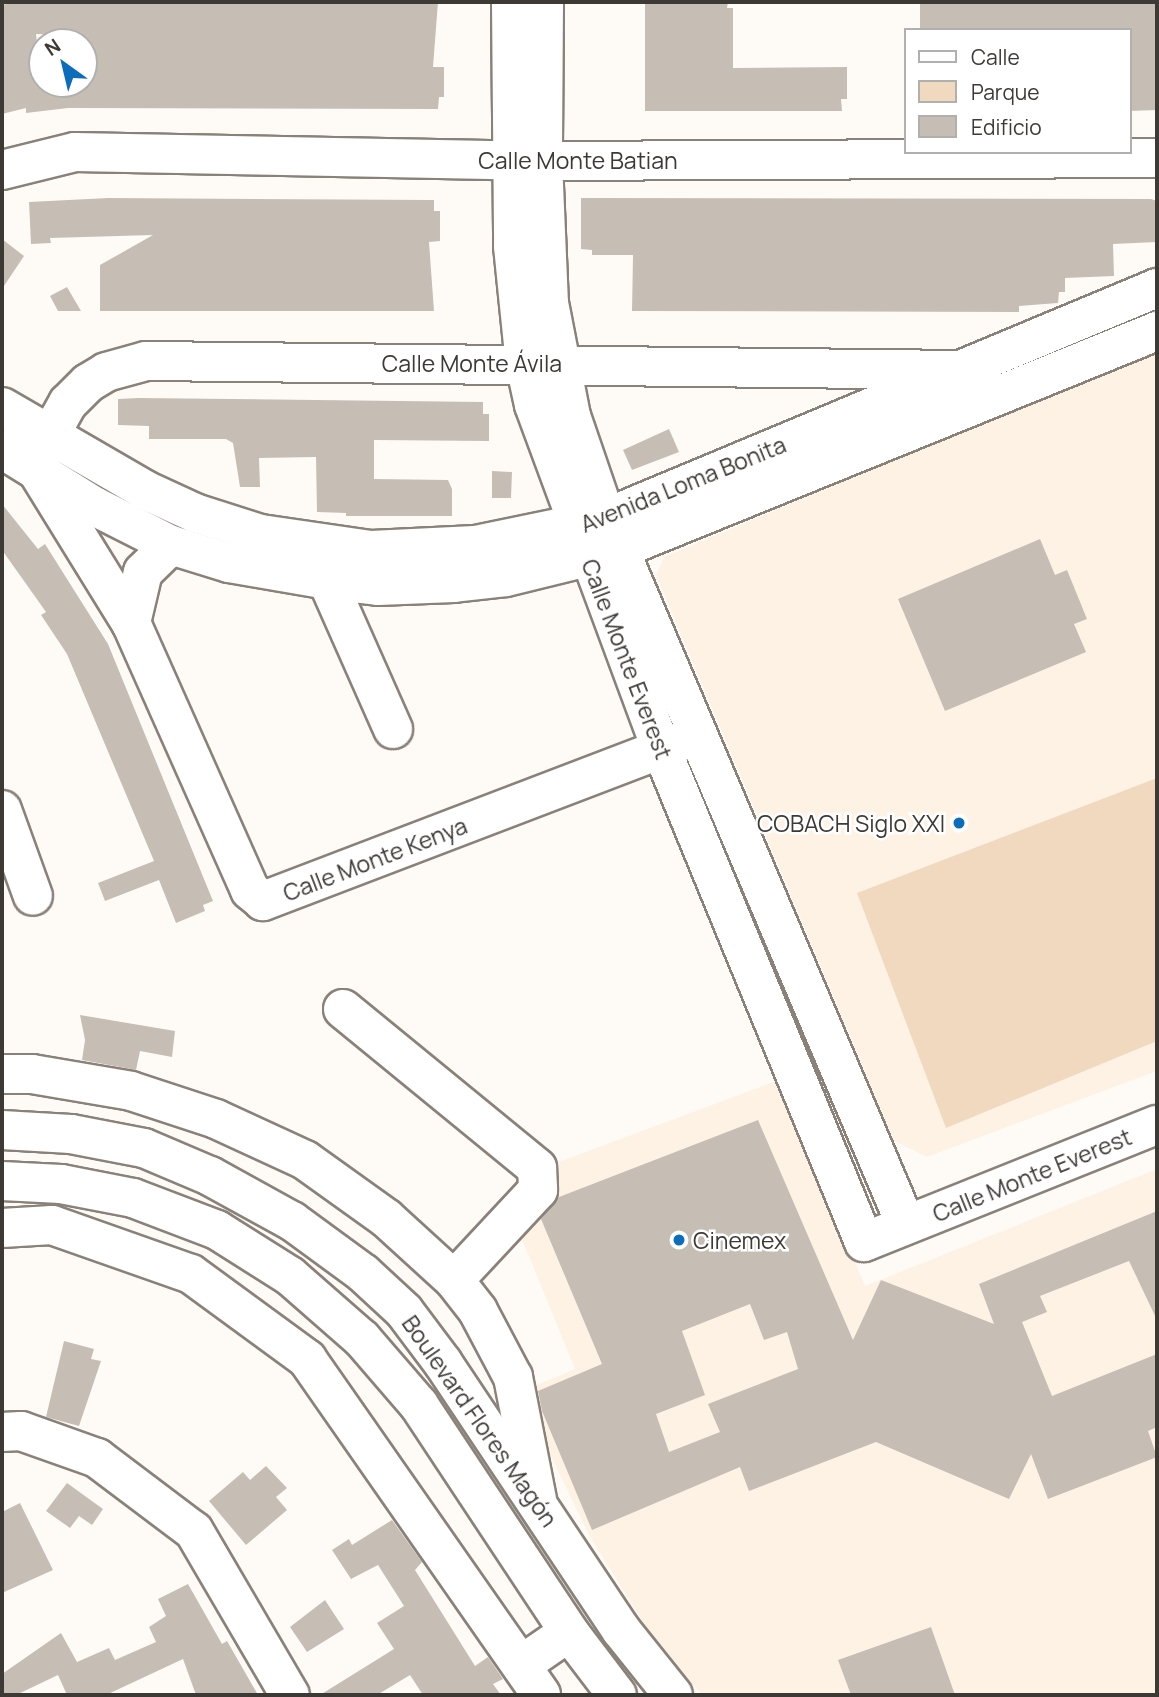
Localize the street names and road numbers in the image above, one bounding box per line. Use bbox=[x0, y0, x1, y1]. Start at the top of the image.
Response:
street label: Calle Monte Batian bbox=[478, 146, 678, 174]
street label: Calle Monte Ávila bbox=[382, 349, 562, 377]
street label: Avenida Loma Bonita bbox=[576, 430, 790, 538]
street label: Calle Monte Everest bbox=[576, 555, 678, 763]
street label: Calle Monte Kenya bbox=[279, 811, 471, 907]
street label: Calle Monte Everest bbox=[929, 1123, 1135, 1227]
street label: Boulevard Flores Magón bbox=[397, 1310, 563, 1532]

